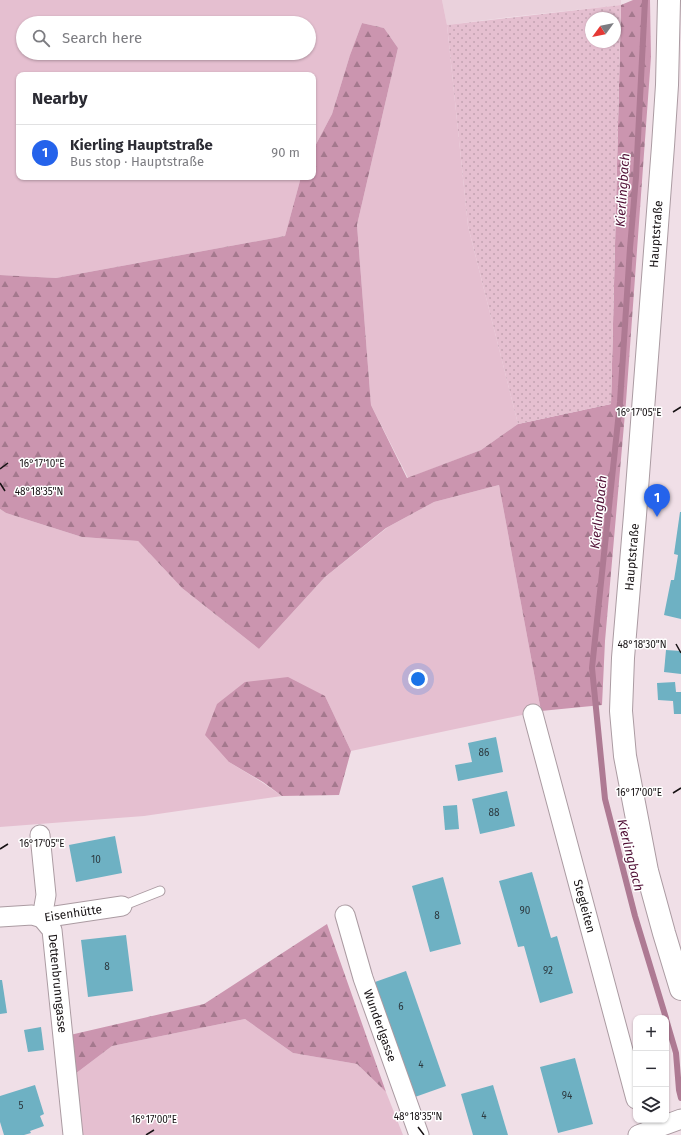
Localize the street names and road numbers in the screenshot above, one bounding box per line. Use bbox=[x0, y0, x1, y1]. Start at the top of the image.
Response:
street label: Hauptstraße bbox=[647, 200, 665, 268]
street label: Hauptstraße bbox=[622, 523, 642, 591]
street label: Stegleiten bbox=[571, 878, 598, 934]
street label: Eisenhütte bbox=[43, 902, 103, 925]
street label: Dettenbrunngasse bbox=[45, 933, 69, 1034]
street label: Wunderlgasse bbox=[361, 987, 399, 1064]

